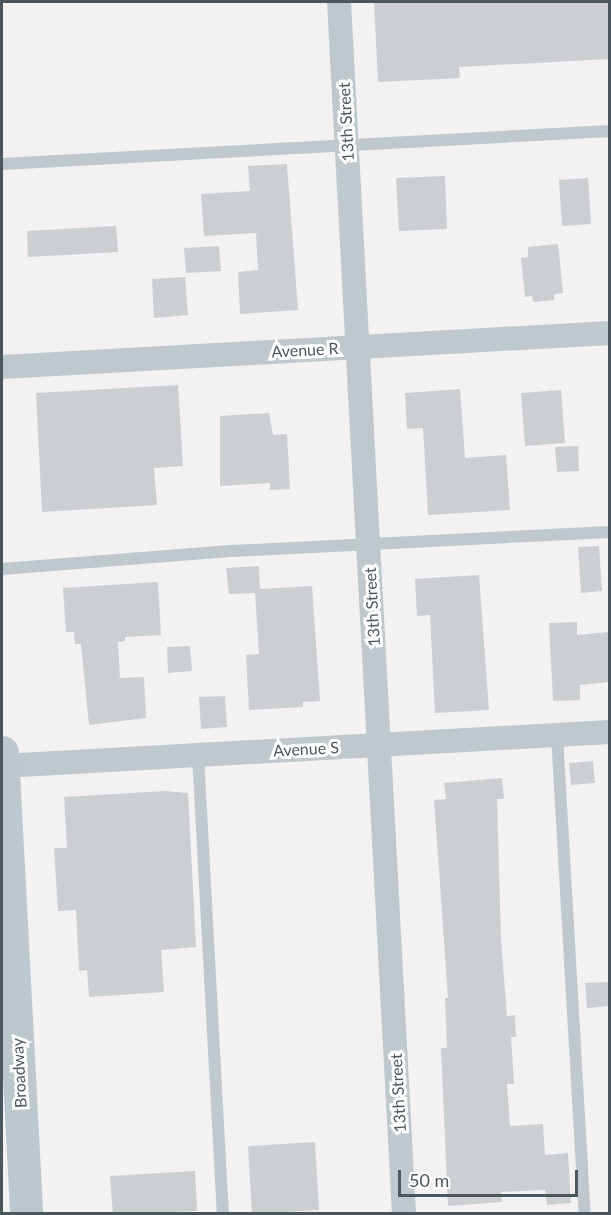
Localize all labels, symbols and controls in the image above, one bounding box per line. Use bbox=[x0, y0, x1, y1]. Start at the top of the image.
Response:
street label: 13th Street bbox=[334, 82, 358, 162]
street label: Avenue R bbox=[271, 339, 339, 361]
street label: 13th Street bbox=[360, 567, 384, 647]
street label: Avenue S bbox=[273, 738, 339, 760]
street label: Broadway bbox=[8, 1037, 30, 1109]
street label: 13th Street bbox=[386, 1053, 410, 1133]
scale bar bbox=[401, 1158, 581, 1196]
text: 50 m bbox=[409, 1169, 449, 1191]

